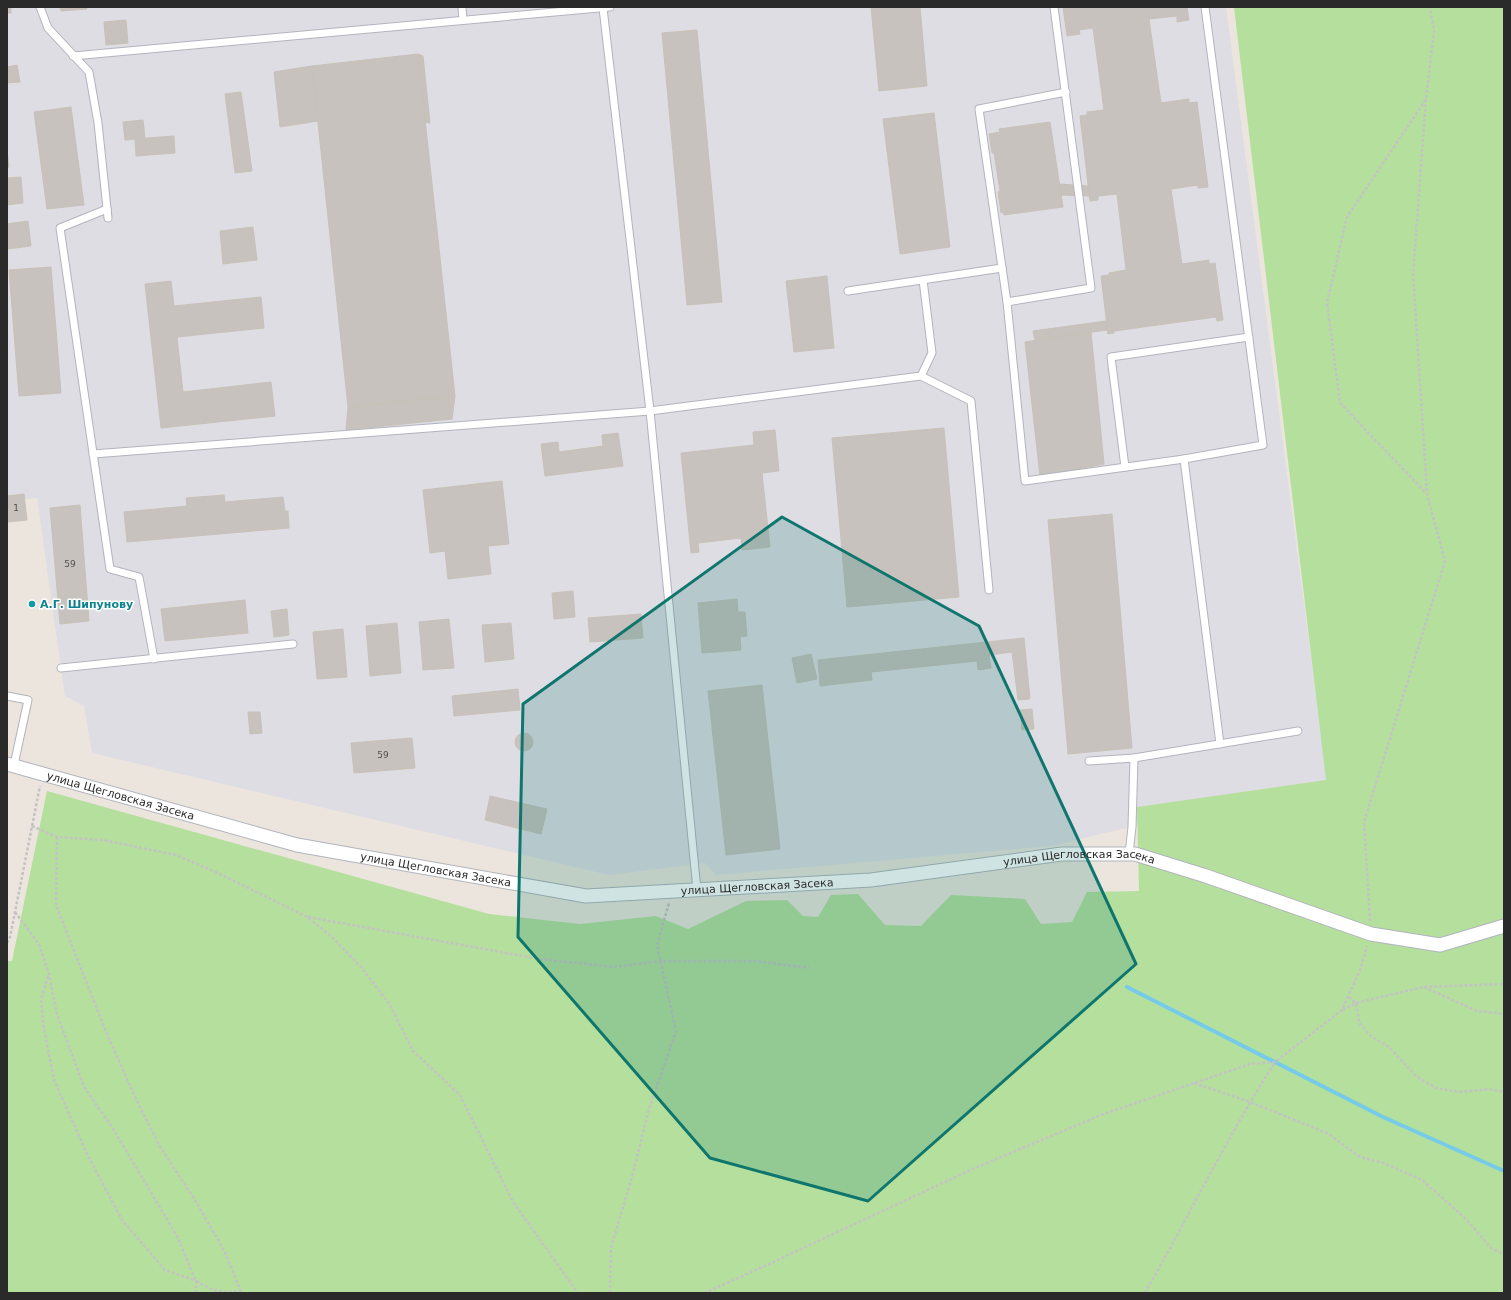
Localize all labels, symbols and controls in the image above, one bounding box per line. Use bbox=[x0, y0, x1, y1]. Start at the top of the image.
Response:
house number: 1 bbox=[13, 503, 19, 513]
house number: 59 bbox=[64, 559, 76, 569]
place label: А.Г. Шипунову bbox=[40, 598, 133, 611]
marker: А.Г. Шипунову bbox=[27, 599, 37, 609]
house number: 59 bbox=[377, 750, 389, 760]
street label: улица Щегловская Засека bbox=[45, 769, 196, 823]
street label: улица Щегловская Засека bbox=[1002, 848, 1157, 869]
street label: улица Щегловская Засека bbox=[359, 850, 512, 890]
street label: улица Щегловская Засека bbox=[680, 876, 834, 898]

